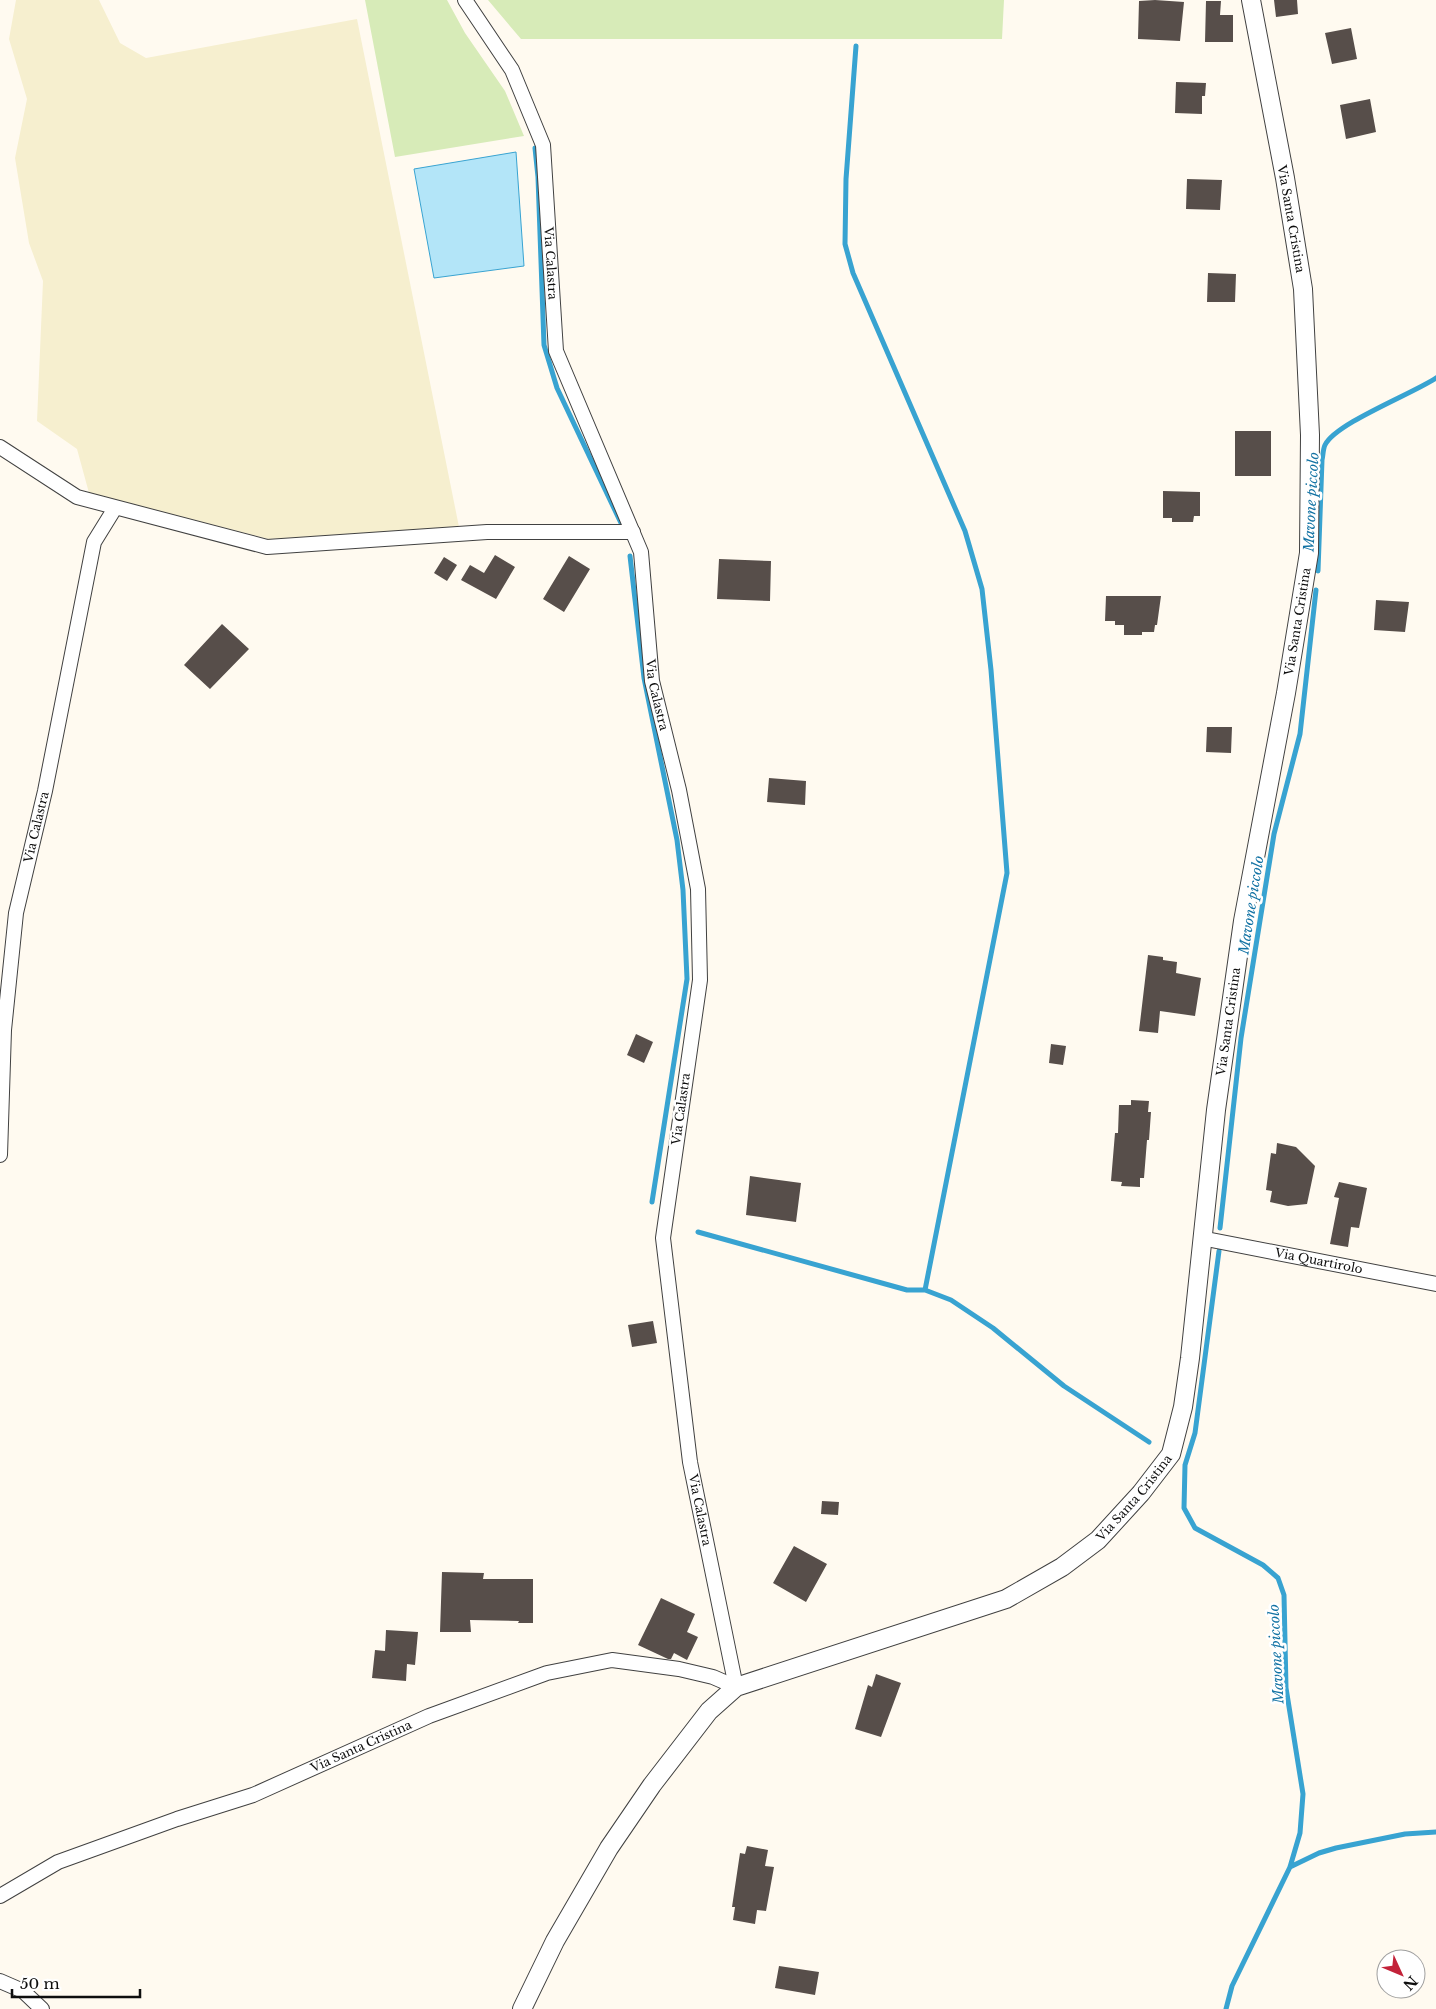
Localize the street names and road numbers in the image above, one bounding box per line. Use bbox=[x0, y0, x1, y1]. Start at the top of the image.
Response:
street label: Via Santa Cristina bbox=[1274, 163, 1308, 274]
street label: Via Calastra bbox=[541, 226, 561, 300]
street label: Via Santa Cristina bbox=[1281, 566, 1314, 678]
street label: Via Calastra bbox=[643, 658, 672, 732]
street label: Via Calastra bbox=[20, 790, 52, 865]
street label: Via Santa Cristina bbox=[1213, 966, 1243, 1078]
street label: Via Calastra bbox=[668, 1072, 693, 1147]
street label: Via Quartirolo bbox=[1273, 1244, 1364, 1277]
street label: Via Santa Cristina bbox=[1092, 1451, 1175, 1545]
street label: Via Calastra bbox=[685, 1472, 715, 1547]
street label: Via Santa Cristina bbox=[307, 1717, 414, 1776]

